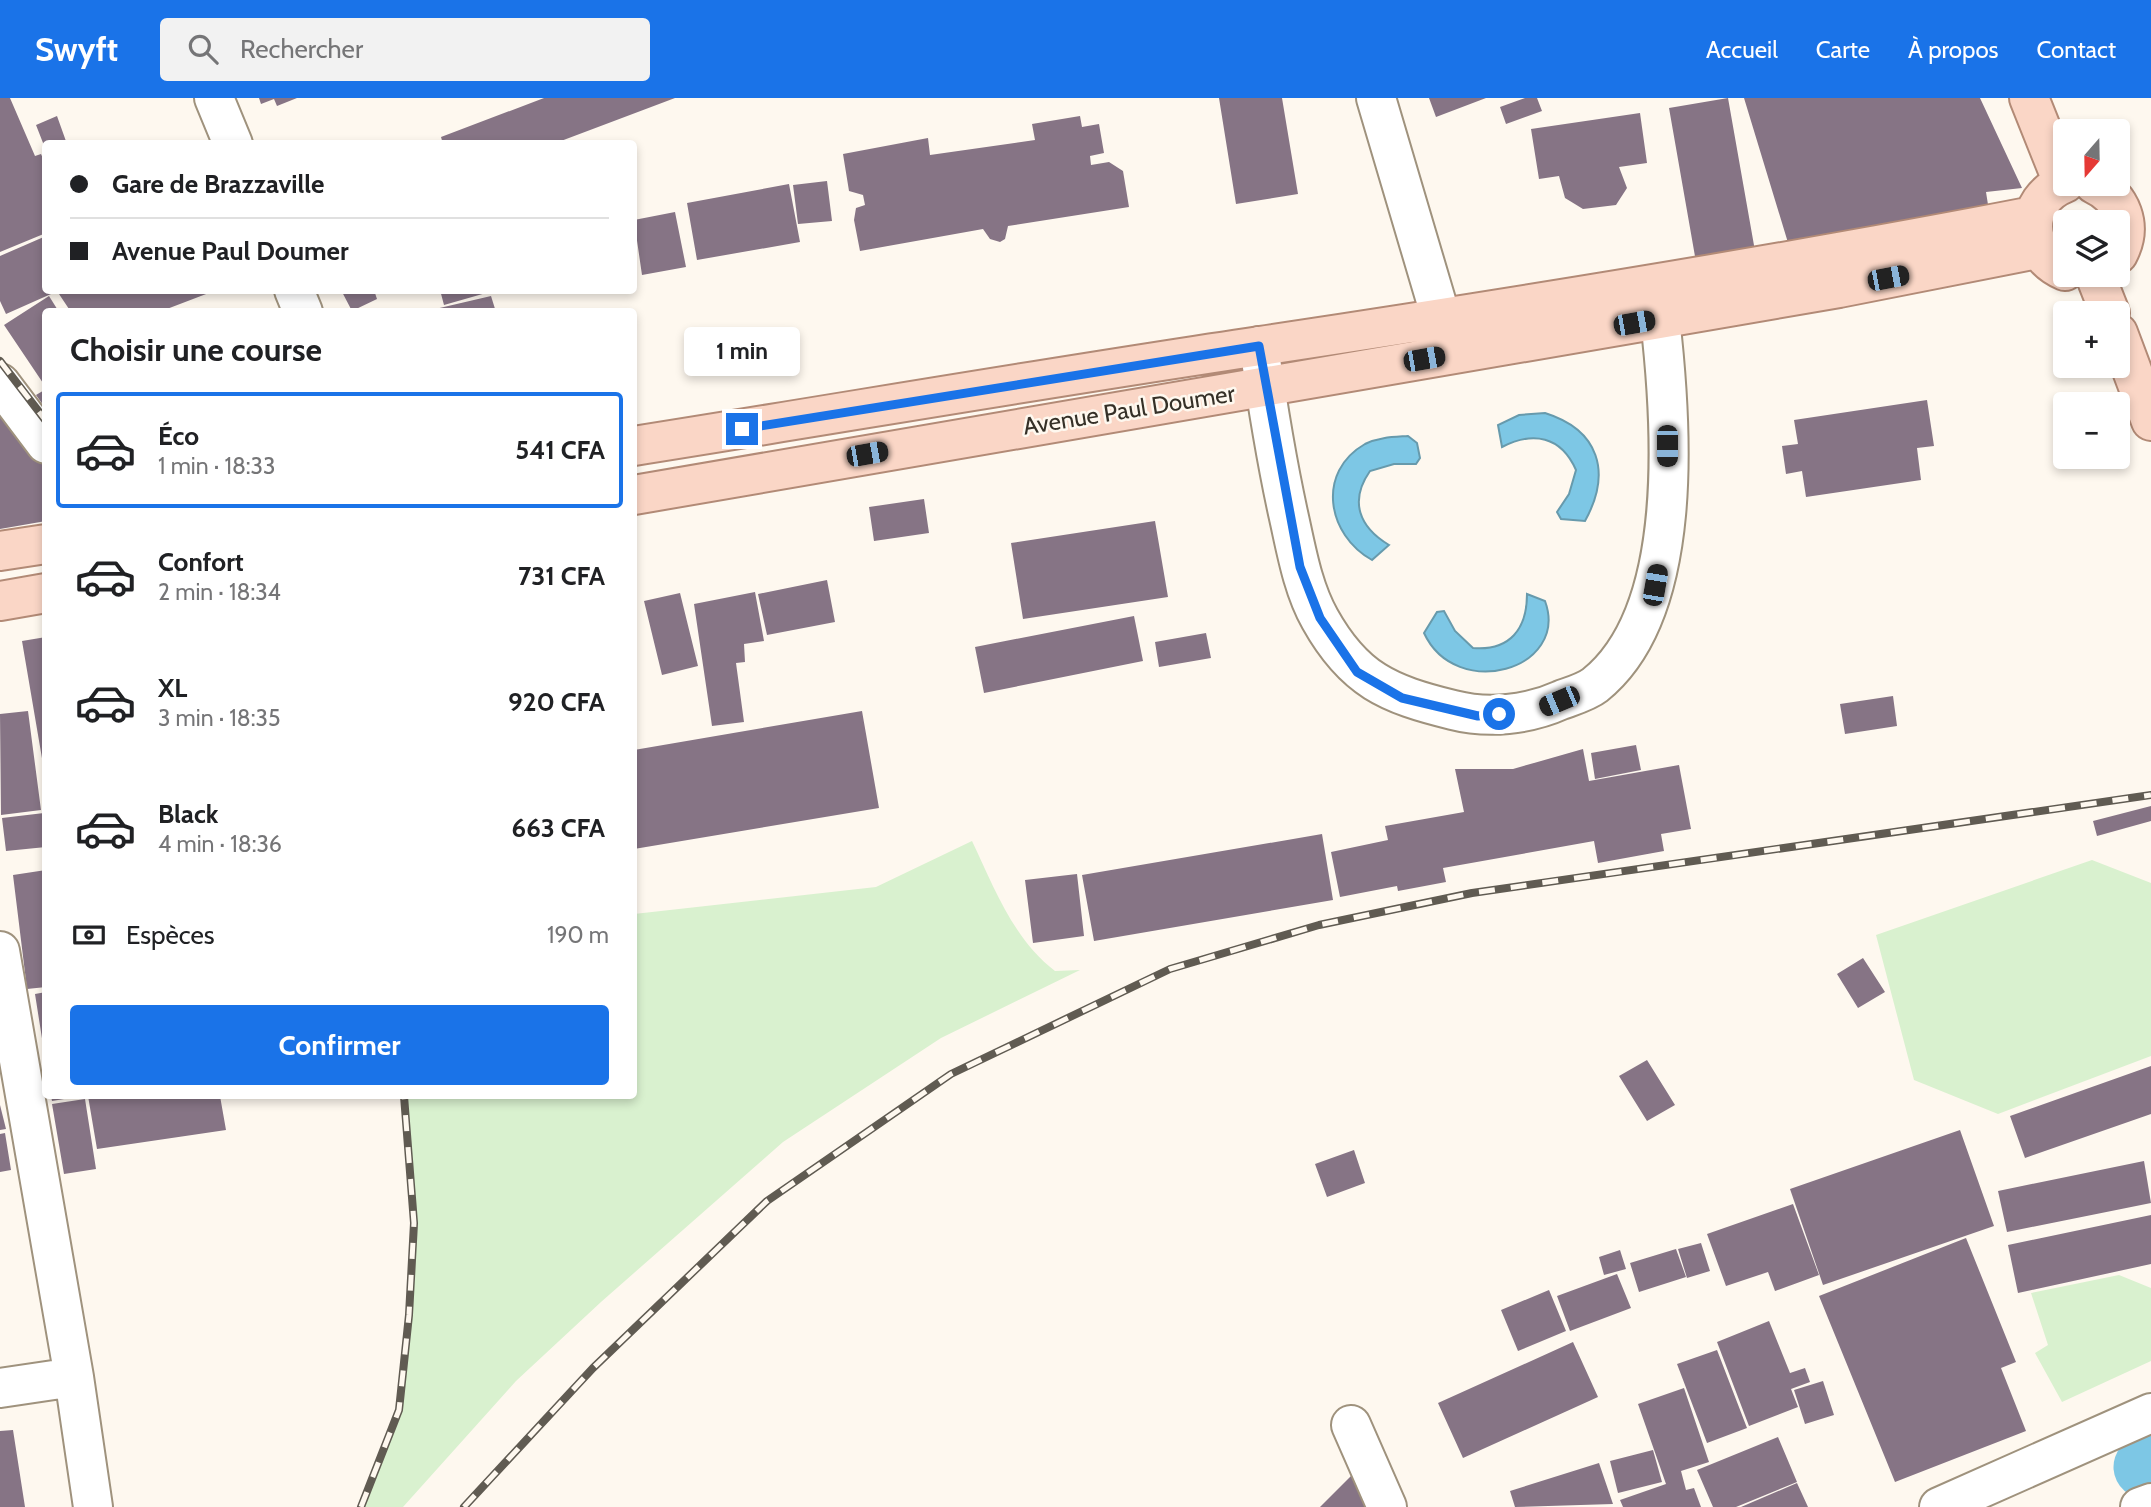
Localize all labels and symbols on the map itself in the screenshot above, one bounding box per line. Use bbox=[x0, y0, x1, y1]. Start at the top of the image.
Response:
north arrow bbox=[2053, 119, 2130, 196]
car bbox=[1866, 264, 1911, 292]
car bbox=[1612, 309, 1657, 337]
callout: 1 min bbox=[684, 328, 800, 376]
car bbox=[1402, 345, 1447, 373]
street label: Avenue Paul Doumer bbox=[1021, 378, 1237, 441]
route end bbox=[726, 413, 758, 445]
car bbox=[1657, 425, 1678, 467]
car bbox=[845, 440, 890, 468]
car bbox=[1642, 562, 1669, 608]
car bbox=[1536, 683, 1583, 719]
route start bbox=[1483, 698, 1515, 730]

